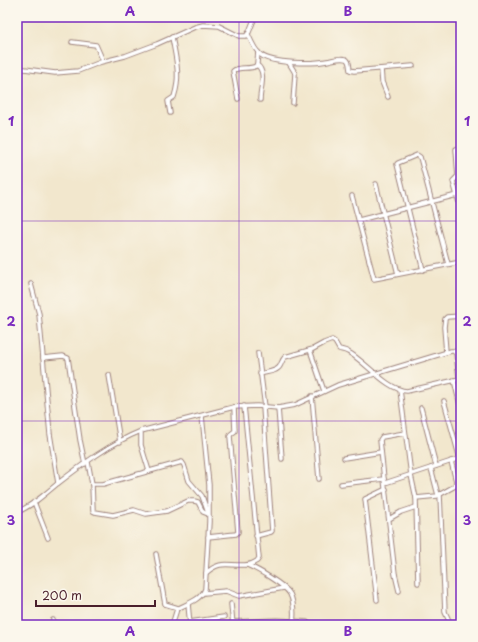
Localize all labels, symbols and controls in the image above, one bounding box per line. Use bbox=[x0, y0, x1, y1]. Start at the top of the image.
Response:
text: A bbox=[125, 1, 135, 20]
text: B bbox=[344, 1, 353, 20]
text: 1 bbox=[8, 111, 14, 130]
text: 1 bbox=[464, 111, 470, 130]
text: 2 bbox=[6, 311, 16, 330]
text: 2 bbox=[462, 311, 472, 330]
text: 3 bbox=[7, 510, 16, 529]
text: 3 bbox=[463, 510, 472, 529]
scale bar bbox=[36, 582, 155, 608]
text: 200 m bbox=[42, 586, 82, 604]
text: A bbox=[125, 621, 135, 640]
text: B bbox=[344, 621, 353, 640]

